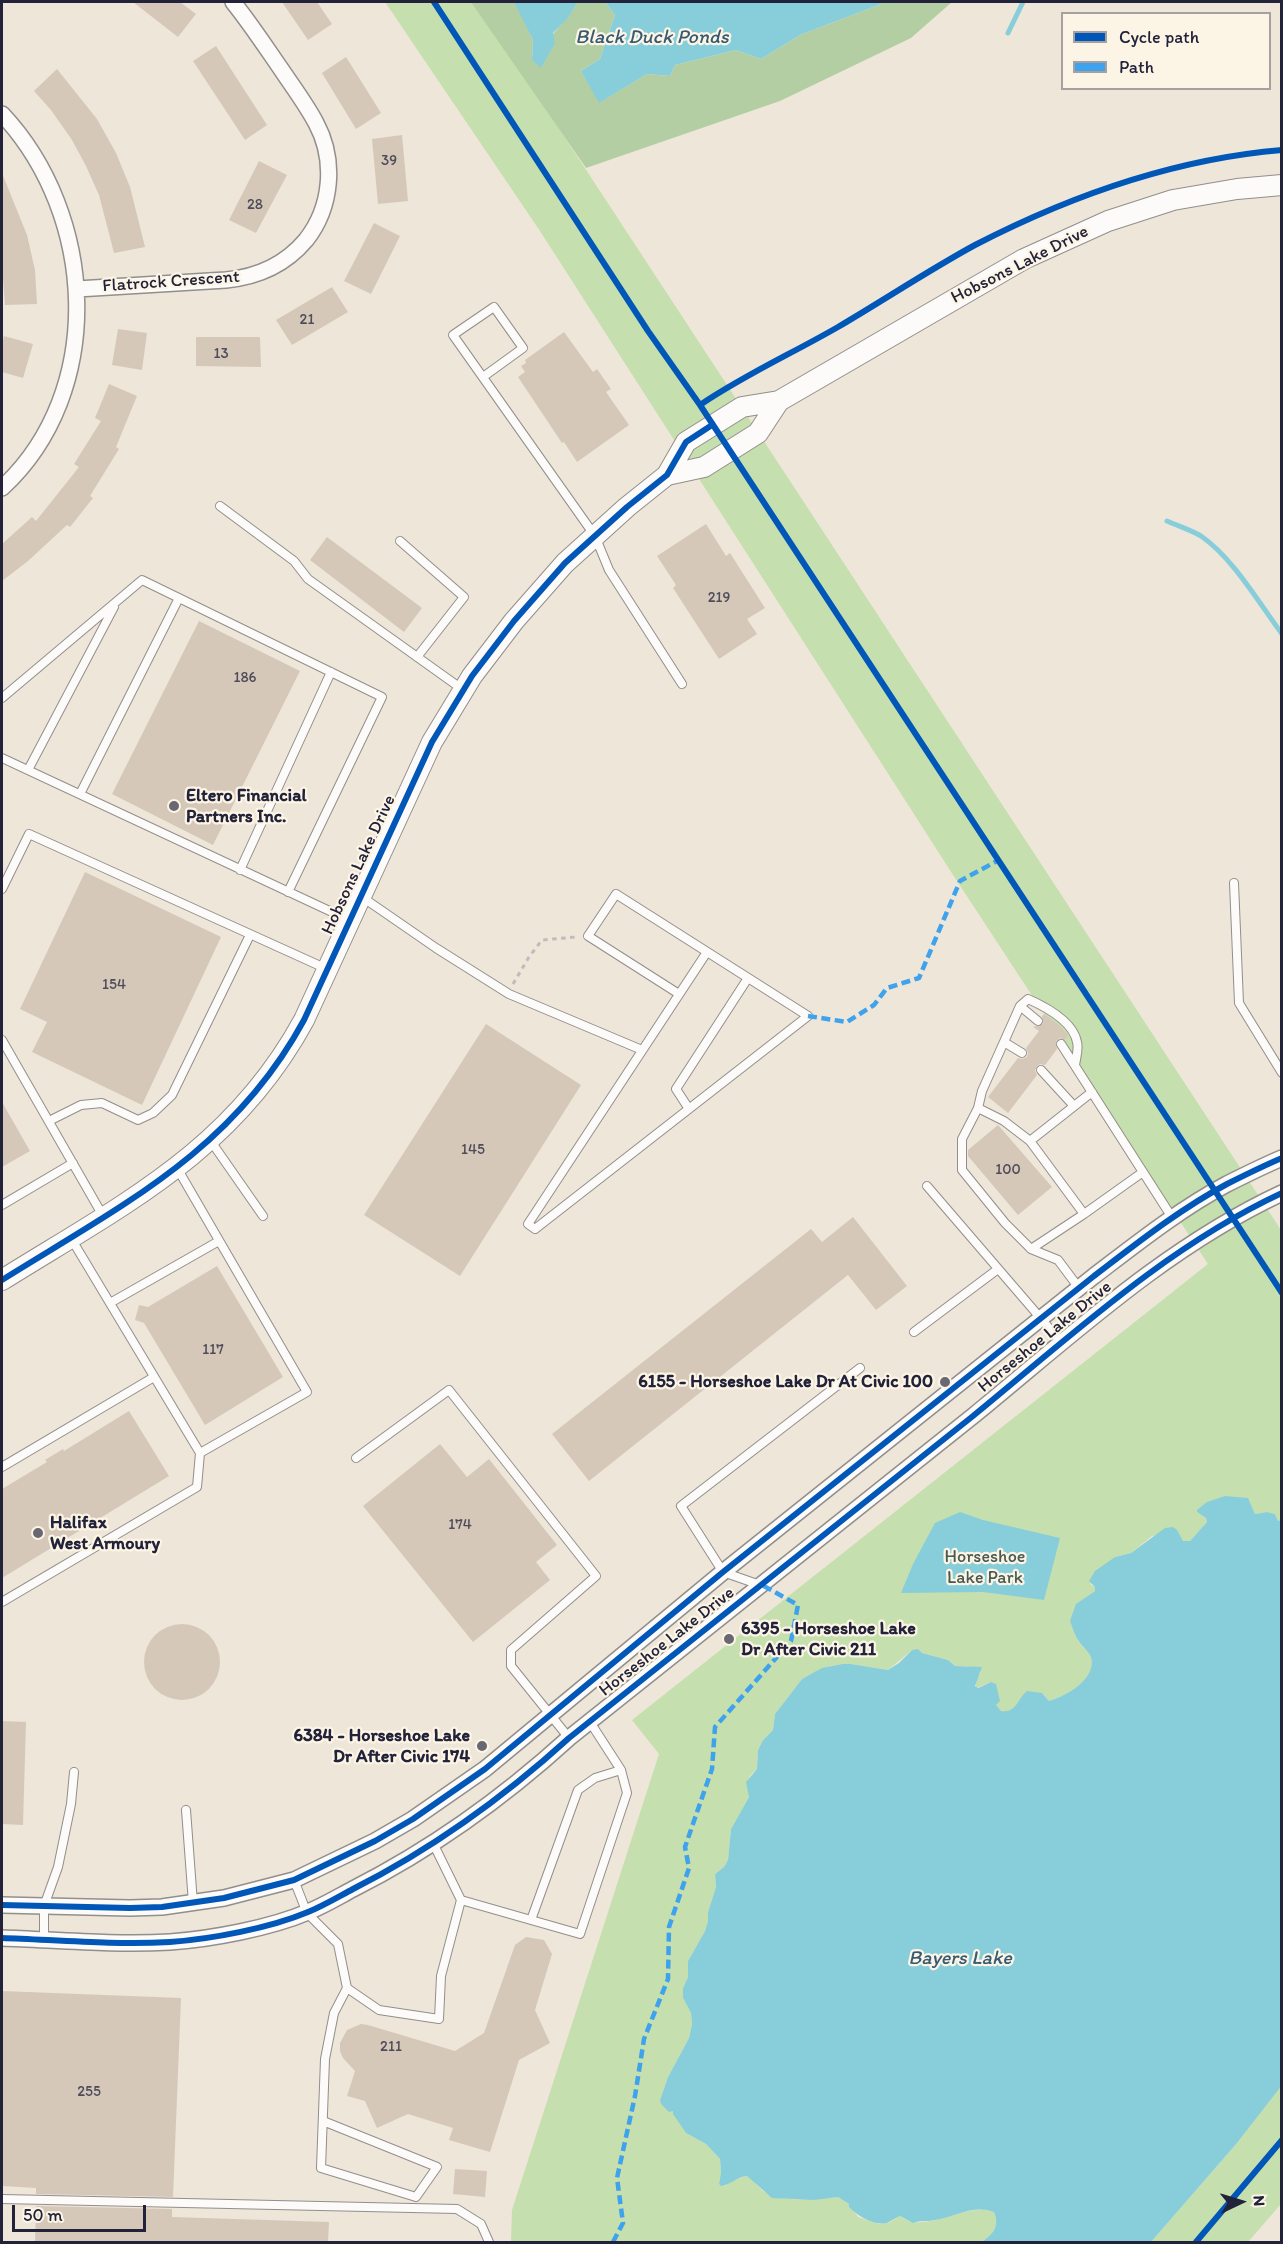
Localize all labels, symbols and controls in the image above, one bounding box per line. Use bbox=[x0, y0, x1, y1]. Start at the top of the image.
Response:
legend bbox=[1061, 12, 1271, 90]
water label: Black Duck Ponds bbox=[575, 26, 729, 50]
text: Cycle path bbox=[1119, 26, 1199, 48]
text: Path bbox=[1119, 56, 1154, 78]
house number: 39 bbox=[381, 152, 397, 170]
house number: 28 bbox=[247, 196, 263, 214]
street label: Hobsons Lake Drive bbox=[948, 221, 1092, 309]
street label: Flatrock Crescent bbox=[102, 266, 240, 298]
house number: 21 bbox=[300, 311, 314, 329]
house number: 13 bbox=[213, 345, 229, 363]
house number: 219 bbox=[708, 589, 730, 607]
house number: 186 bbox=[233, 669, 257, 687]
place label: Eltero Financial Partners Inc. bbox=[186, 785, 307, 828]
street label: Hobsons Lake Drive bbox=[317, 792, 401, 938]
marker: Eltero Financial Partners Inc. bbox=[167, 799, 181, 813]
house number: 154 bbox=[102, 976, 126, 994]
house number: 145 bbox=[461, 1141, 485, 1159]
house number: 100 bbox=[995, 1161, 1021, 1179]
street label: Horseshoe Lake Drive bbox=[974, 1276, 1116, 1398]
house number: 117 bbox=[202, 1341, 224, 1359]
place label: 6155 - Horseshoe Lake Dr At Civic 100 bbox=[638, 1371, 933, 1393]
marker: 6155 - Horseshoe Lake Dr At Civic 100 bbox=[938, 1375, 952, 1389]
place label: Halifax West Armoury bbox=[50, 1512, 160, 1555]
house number: 174 bbox=[448, 1516, 472, 1534]
marker: Halifax West Armoury bbox=[31, 1526, 45, 1540]
park label: Horseshoe Lake Park bbox=[945, 1546, 1025, 1588]
street label: Horseshoe Lake Drive bbox=[595, 1582, 739, 1702]
place label: 6395 - Horseshoe Lake Dr After Civic 211 bbox=[741, 1618, 916, 1660]
marker: 6395 - Horseshoe Lake Dr After Civic 211 bbox=[722, 1632, 736, 1646]
place label: 6384 - Horseshoe Lake Dr After Civic 174 bbox=[293, 1725, 470, 1768]
marker: 6384 - Horseshoe Lake Dr After Civic 174 bbox=[475, 1739, 489, 1753]
water label: Bayers Lake bbox=[908, 1947, 1012, 1971]
house number: 211 bbox=[380, 2038, 402, 2056]
house number: 255 bbox=[77, 2083, 101, 2101]
north arrow bbox=[1211, 2172, 1271, 2232]
scale bar bbox=[15, 2193, 148, 2231]
text: N bbox=[1250, 2195, 1269, 2207]
text: 50 m bbox=[23, 2204, 63, 2226]

